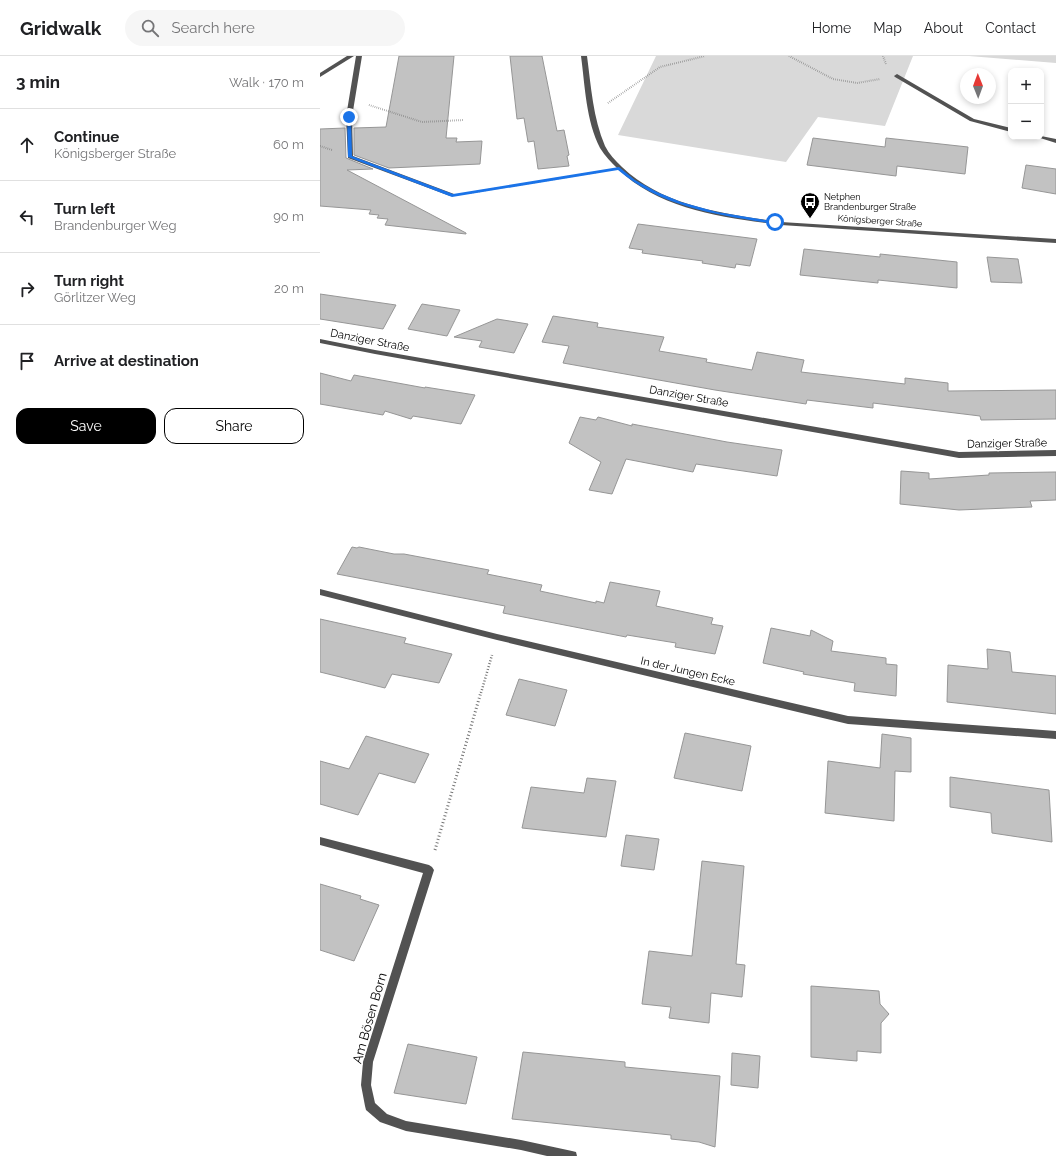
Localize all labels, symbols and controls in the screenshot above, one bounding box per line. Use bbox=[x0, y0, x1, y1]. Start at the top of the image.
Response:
search box bbox=[125, 10, 405, 46]
text: Gridwalk bbox=[20, 17, 101, 39]
icon: search bbox=[139, 17, 161, 39]
text: Search here bbox=[171, 19, 255, 37]
text: Home bbox=[812, 20, 851, 36]
text: Map bbox=[873, 20, 902, 36]
text: About bbox=[924, 20, 963, 36]
text: Contact bbox=[985, 20, 1036, 36]
north arrow bbox=[960, 68, 996, 104]
map controls bbox=[1008, 68, 1044, 140]
button: + bbox=[1008, 68, 1044, 104]
text: 3 min bbox=[16, 72, 60, 92]
text: Walk · 170 m bbox=[229, 75, 304, 90]
button: − bbox=[1008, 104, 1044, 140]
route end bbox=[340, 108, 358, 126]
text: Continue bbox=[54, 128, 119, 146]
icon: ahead bbox=[16, 134, 38, 156]
text: 60 m bbox=[273, 137, 304, 152]
text: Königsberger Straße bbox=[54, 146, 176, 161]
bus stop icon: Netphen Brandenburger Straße bbox=[799, 191, 821, 219]
place label: Netphen Brandenburger Straße bbox=[824, 192, 917, 212]
text: Turn left bbox=[54, 200, 115, 218]
icon: left bbox=[16, 206, 38, 228]
text: 90 m bbox=[273, 209, 304, 224]
route start bbox=[766, 213, 784, 231]
street label: Königsberger Straße bbox=[837, 213, 923, 229]
text: Brandenburger Weg bbox=[54, 218, 176, 233]
text: Turn right bbox=[54, 272, 124, 290]
icon: right bbox=[16, 278, 38, 300]
text: 20 m bbox=[274, 281, 304, 296]
text: Görlitzer Weg bbox=[54, 290, 136, 305]
street label: Danziger Straße bbox=[329, 326, 411, 355]
icon: arrive bbox=[16, 350, 38, 372]
text: Arrive at destination bbox=[54, 352, 199, 370]
street label: Danziger Straße bbox=[648, 383, 730, 410]
button: Save bbox=[16, 408, 156, 444]
button: Share bbox=[164, 408, 304, 444]
street label: Danziger Straße bbox=[967, 436, 1048, 451]
street label: In der Jungen Ecke bbox=[639, 654, 737, 689]
street label: Am Bösen Born bbox=[349, 971, 390, 1065]

